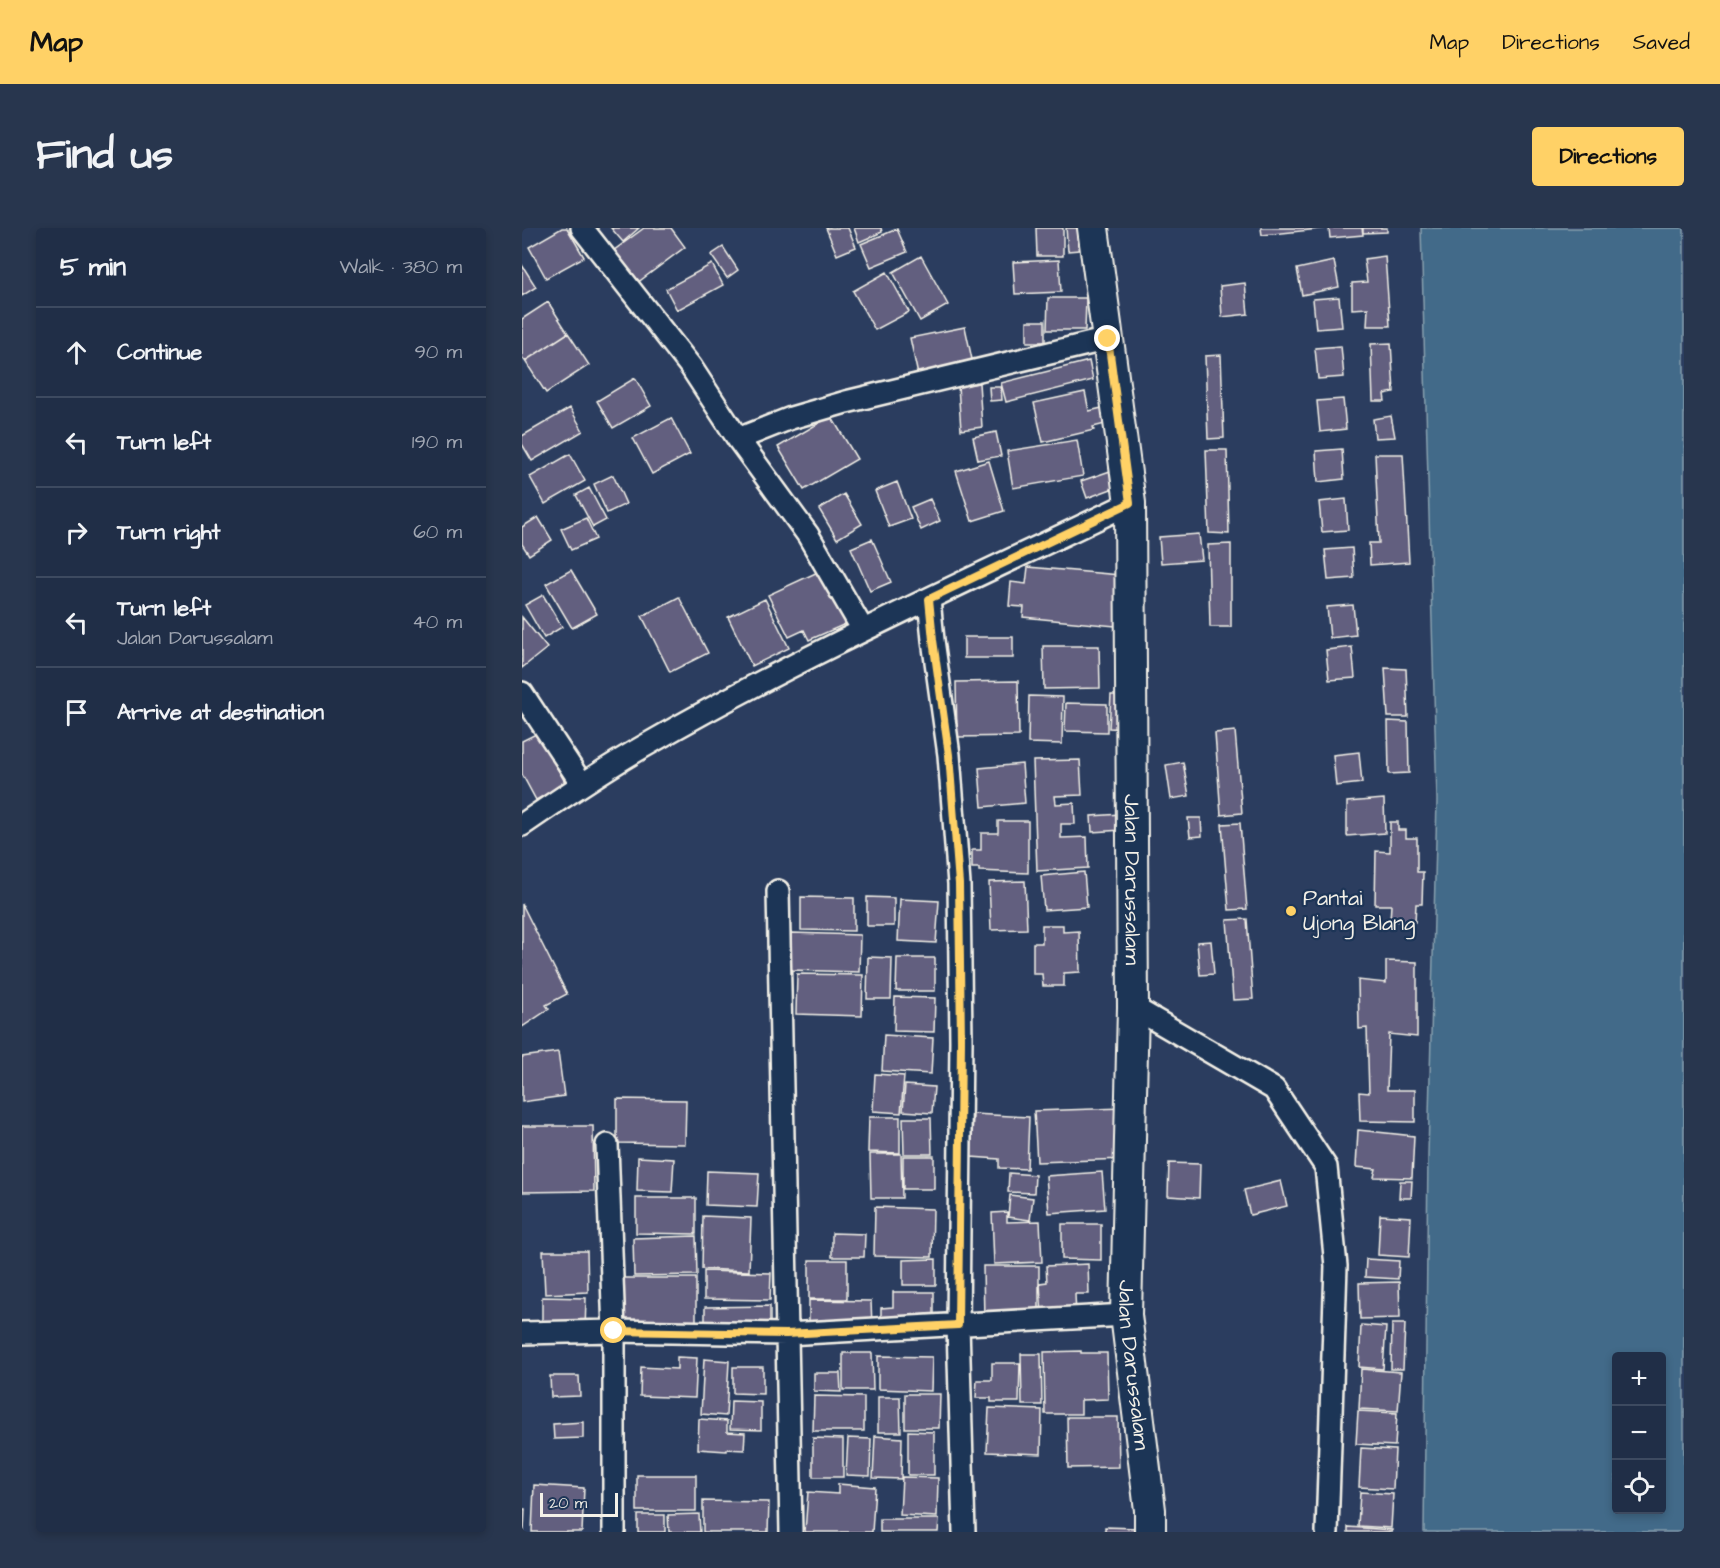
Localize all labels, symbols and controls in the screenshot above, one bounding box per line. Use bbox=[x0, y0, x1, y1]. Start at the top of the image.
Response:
text: Map bbox=[30, 23, 83, 62]
text: Map bbox=[1429, 28, 1469, 57]
text: Directions bbox=[1502, 28, 1600, 57]
text: Saved bbox=[1633, 28, 1690, 57]
text: Find us bbox=[36, 127, 173, 185]
button: Directions bbox=[1532, 127, 1684, 186]
text: 5 min bbox=[60, 249, 126, 285]
text: Walk · 380 m bbox=[339, 253, 462, 281]
route end bbox=[1094, 325, 1120, 351]
icon: ahead bbox=[60, 336, 93, 369]
text: Continue bbox=[117, 337, 202, 368]
text: 90 m bbox=[414, 338, 462, 366]
icon: left bbox=[60, 426, 93, 459]
text: Turn left bbox=[117, 427, 211, 458]
text: 190 m bbox=[412, 428, 462, 456]
icon: right bbox=[60, 516, 93, 549]
text: Turn right bbox=[117, 517, 220, 548]
text: 60 m bbox=[413, 518, 462, 546]
text: Turn left bbox=[117, 593, 211, 624]
icon: left bbox=[60, 606, 93, 639]
text: 40 m bbox=[412, 608, 462, 636]
text: Jalan Darussalam bbox=[117, 624, 273, 652]
icon: arrive bbox=[60, 696, 93, 729]
text: Arrive at destination bbox=[117, 697, 324, 728]
street label: Jalan Darussalam bbox=[1116, 794, 1148, 965]
place label: Pantai Ujong Blang bbox=[1303, 883, 1415, 940]
marker: Pantai Ujong Blang bbox=[1284, 904, 1298, 918]
street label: Jalan Darussalam bbox=[1110, 1279, 1158, 1452]
route start bbox=[600, 1317, 626, 1343]
map controls bbox=[1612, 1352, 1666, 1514]
button: + bbox=[1612, 1352, 1666, 1406]
button: − bbox=[1612, 1406, 1666, 1460]
button: locate bbox=[1612, 1460, 1666, 1514]
scale bar bbox=[540, 1490, 618, 1518]
text: 20 m bbox=[549, 1492, 587, 1514]

